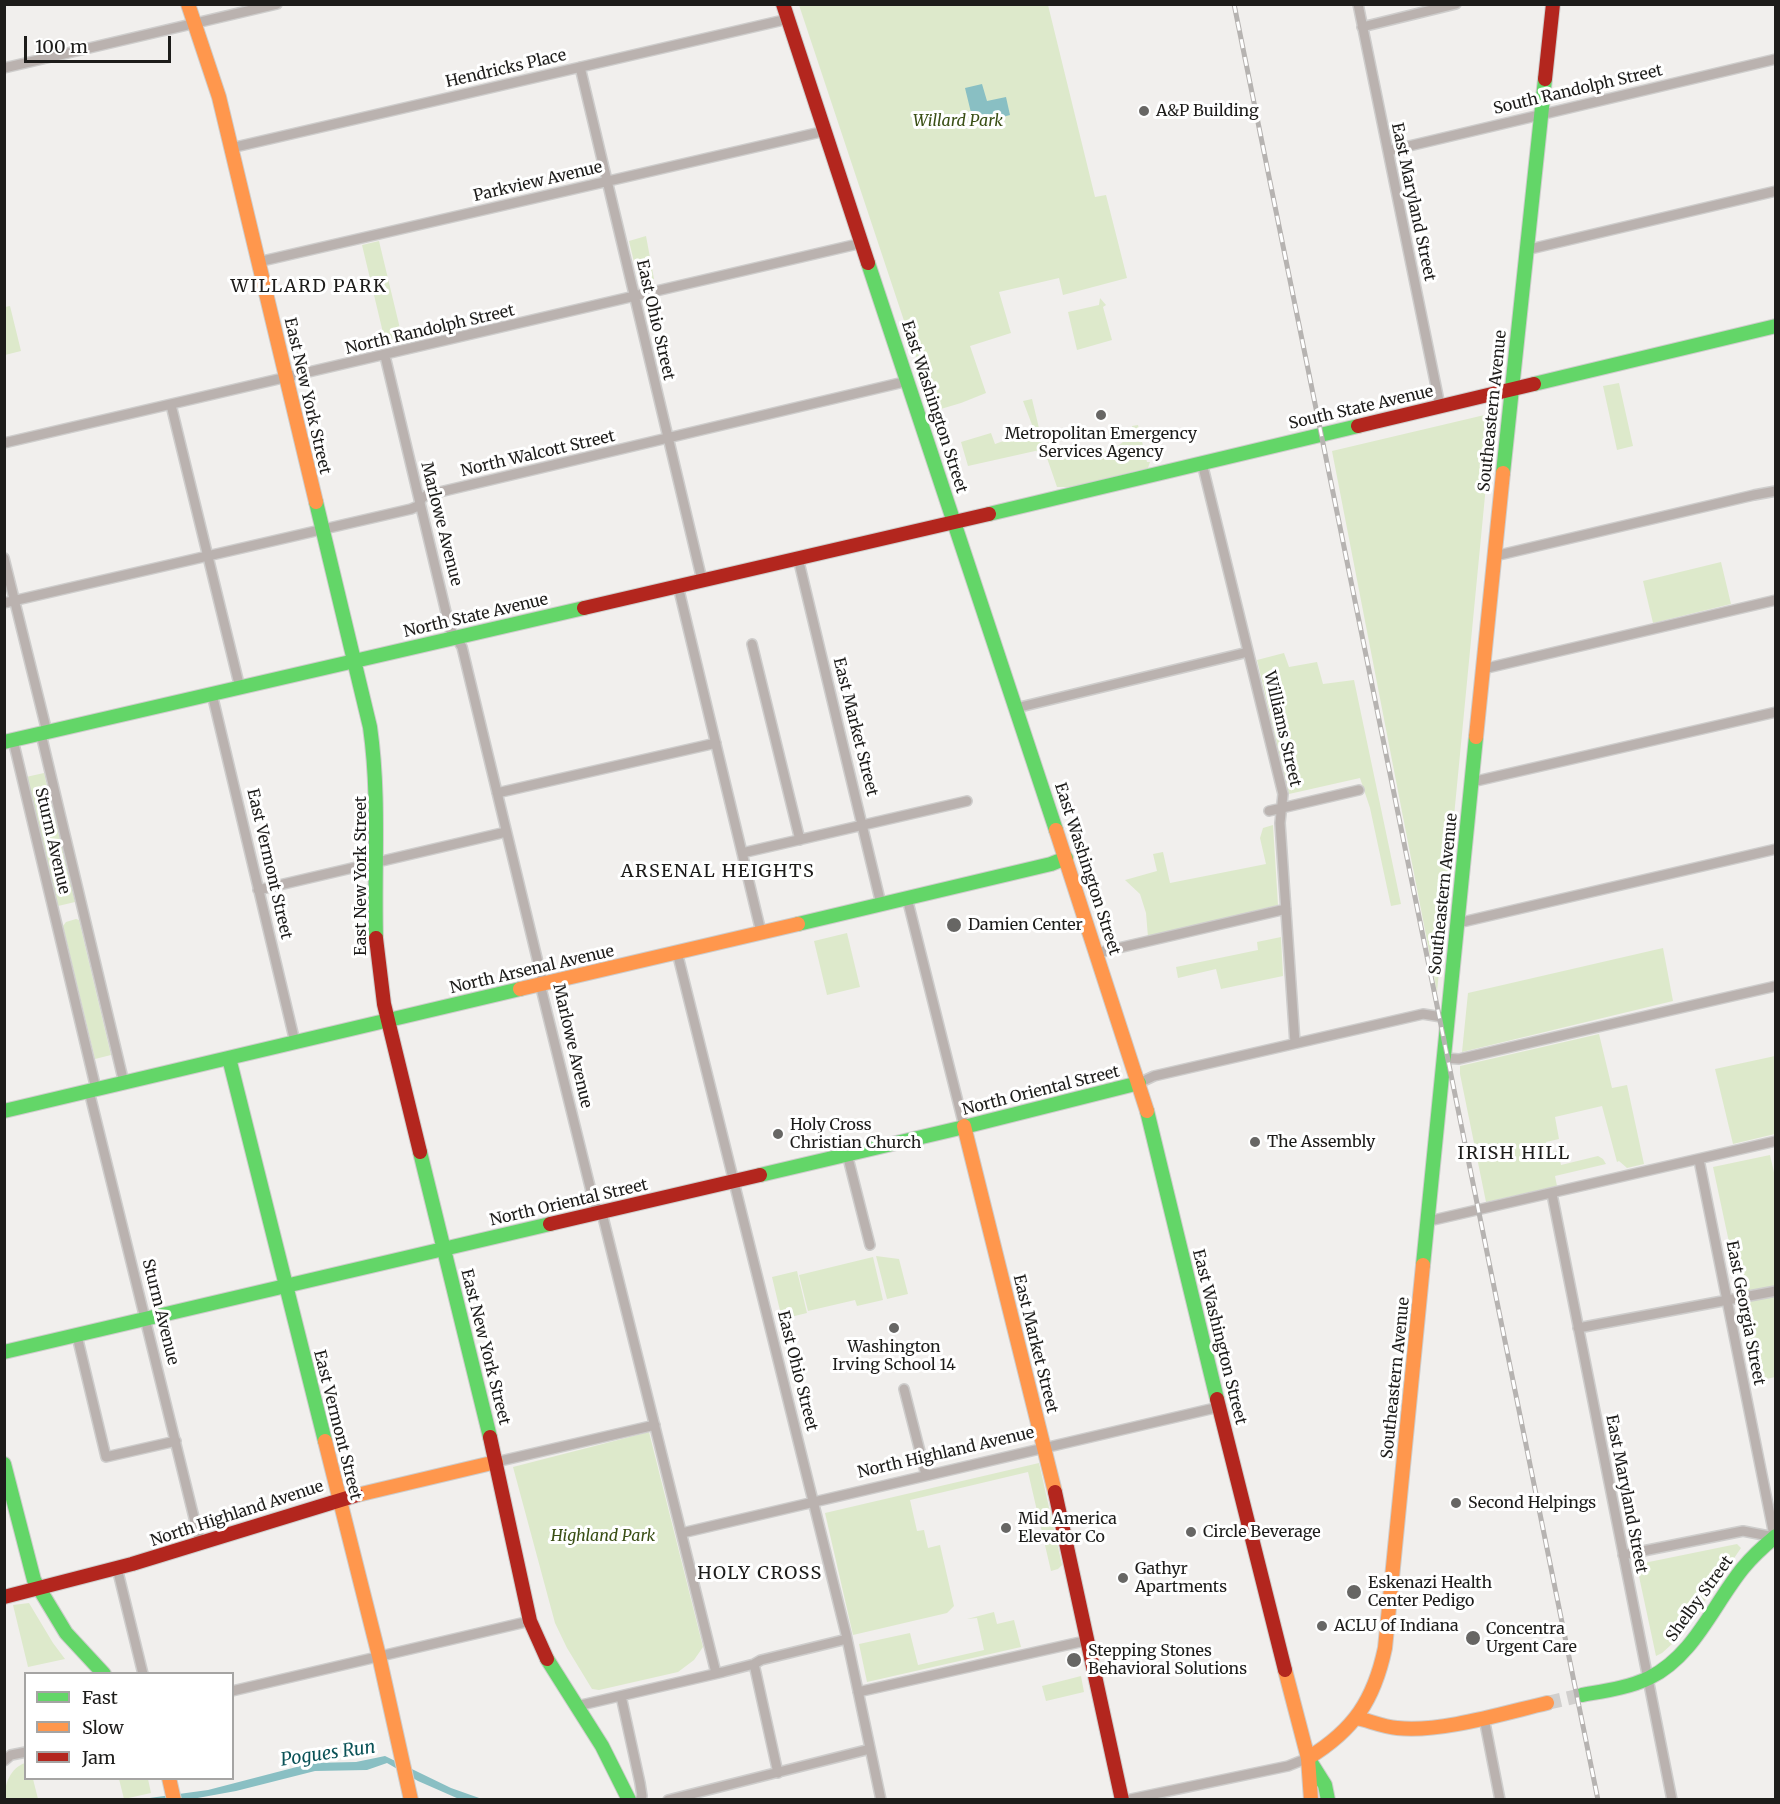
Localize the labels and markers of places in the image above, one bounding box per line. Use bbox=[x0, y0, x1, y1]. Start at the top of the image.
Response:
place label: A&P Building bbox=[1156, 101, 1259, 121]
marker: A&P Building bbox=[1137, 104, 1151, 118]
marker: Metropolitan Emergency Services Agency bbox=[1094, 408, 1108, 422]
place label: Metropolitan Emergency Services Agency bbox=[1005, 424, 1197, 462]
place label: Damien Center bbox=[968, 915, 1083, 935]
marker: Damien Center bbox=[945, 916, 963, 934]
place label: Holy Cross Christian Church bbox=[790, 1115, 921, 1153]
marker: Holy Cross Christian Church bbox=[771, 1127, 785, 1141]
place label: The Assembly bbox=[1267, 1132, 1375, 1152]
marker: The Assembly bbox=[1248, 1135, 1262, 1149]
marker: Washington Irving School 14 bbox=[887, 1321, 901, 1335]
place label: Washington Irving School 14 bbox=[832, 1337, 956, 1375]
place label: Second Helpings bbox=[1468, 1493, 1596, 1513]
marker: Second Helpings bbox=[1449, 1496, 1463, 1510]
place label: Mid America Elevator Co bbox=[1018, 1509, 1117, 1547]
marker: Mid America Elevator Co bbox=[999, 1521, 1013, 1535]
place label: Circle Beverage bbox=[1203, 1522, 1321, 1542]
marker: Circle Beverage bbox=[1184, 1525, 1198, 1539]
place label: Gathyr Apartments bbox=[1135, 1559, 1227, 1597]
marker: Gathyr Apartments bbox=[1116, 1571, 1130, 1585]
place label: Eskenazi Health Center Pedigo bbox=[1368, 1573, 1492, 1611]
marker: Eskenazi Health Center Pedigo bbox=[1345, 1583, 1363, 1601]
place label: ACLU of Indiana bbox=[1334, 1616, 1459, 1636]
marker: ACLU of Indiana bbox=[1315, 1619, 1329, 1633]
place label: Concentra Urgent Care bbox=[1486, 1619, 1577, 1657]
marker: Concentra Urgent Care bbox=[1464, 1629, 1482, 1647]
place label: Stepping Stones Behavioral Solutions bbox=[1088, 1641, 1247, 1679]
marker: Stepping Stones Behavioral Solutions bbox=[1065, 1651, 1083, 1669]

